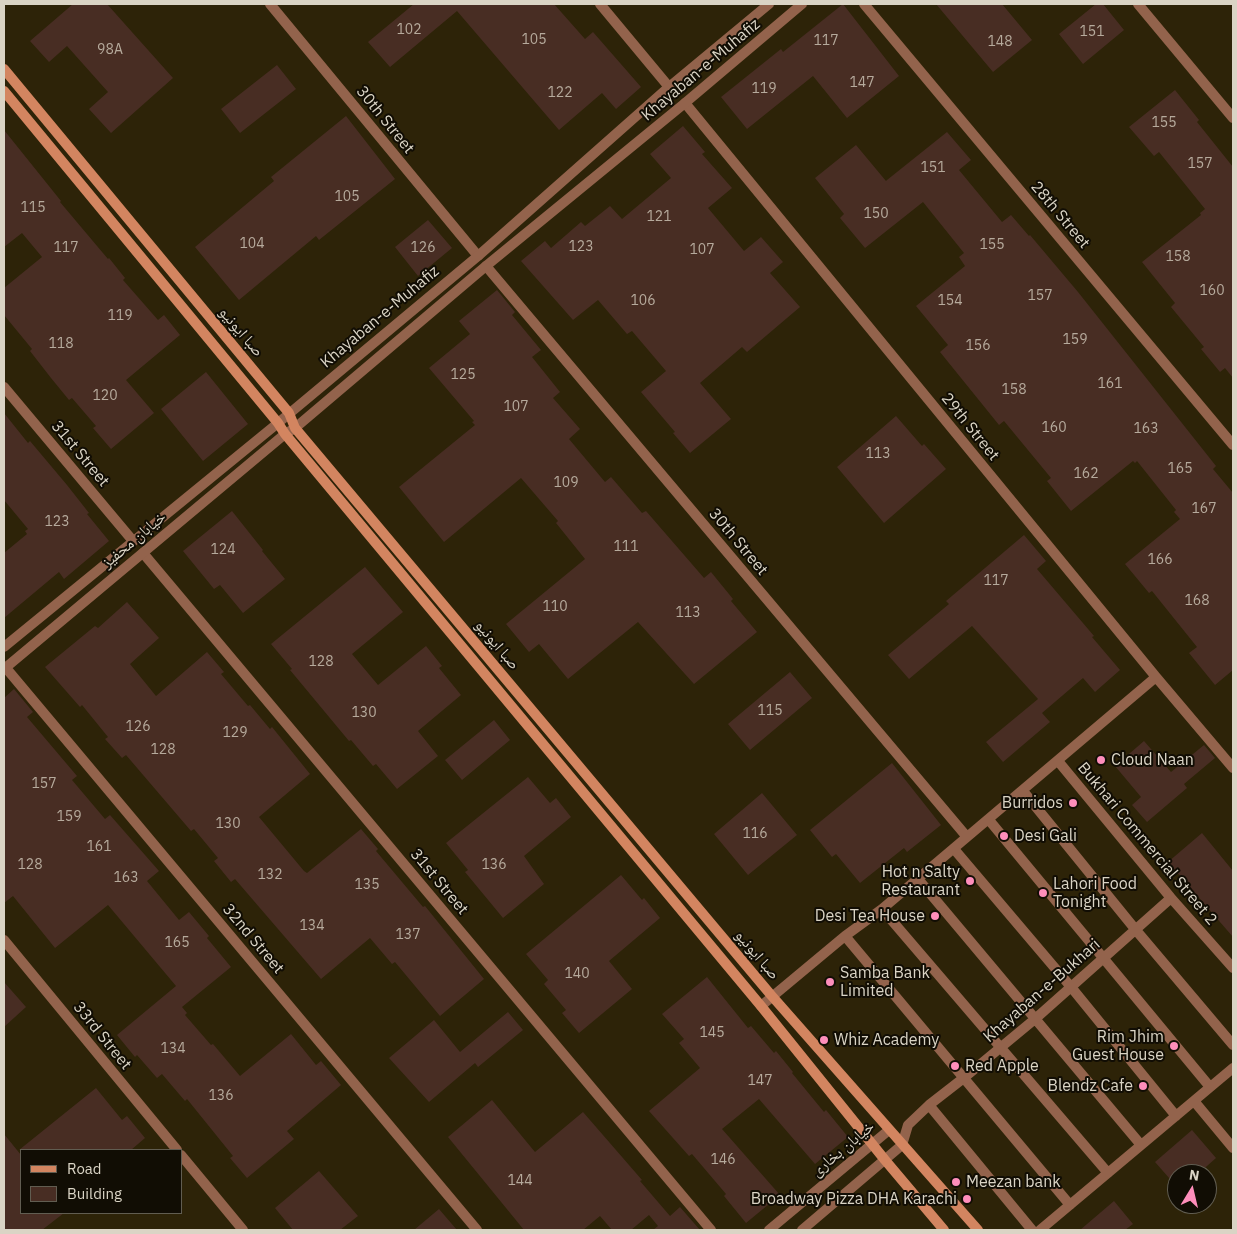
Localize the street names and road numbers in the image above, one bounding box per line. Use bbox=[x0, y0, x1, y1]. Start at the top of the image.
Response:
street label: Khayaban-e-Muhafiz bbox=[638, 15, 764, 125]
street label: 30th Street bbox=[352, 82, 418, 158]
street label: 28th Street bbox=[1026, 178, 1094, 252]
street label: Khayaban-e-Muhafiz bbox=[317, 262, 443, 372]
street label: صبا ایونیو bbox=[215, 303, 267, 361]
street label: 29th Street bbox=[937, 389, 1003, 465]
street label: 31st Street bbox=[47, 417, 113, 491]
street label: 30th Street bbox=[704, 505, 772, 579]
street label: خیابان محفیز bbox=[98, 508, 170, 572]
street label: صبا ایونیو bbox=[471, 616, 523, 674]
street label: Bukhari Commercial Street 2 bbox=[1073, 759, 1221, 929]
street label: 31st Street bbox=[406, 845, 472, 919]
street label: 32nd Street bbox=[218, 900, 288, 978]
street label: صبا ایونیو bbox=[731, 926, 783, 984]
street label: Khayaban-e-Bukhari bbox=[980, 935, 1104, 1047]
street label: 33rd Street bbox=[69, 998, 135, 1074]
street label: خیابان بخاری bbox=[807, 1117, 879, 1181]

